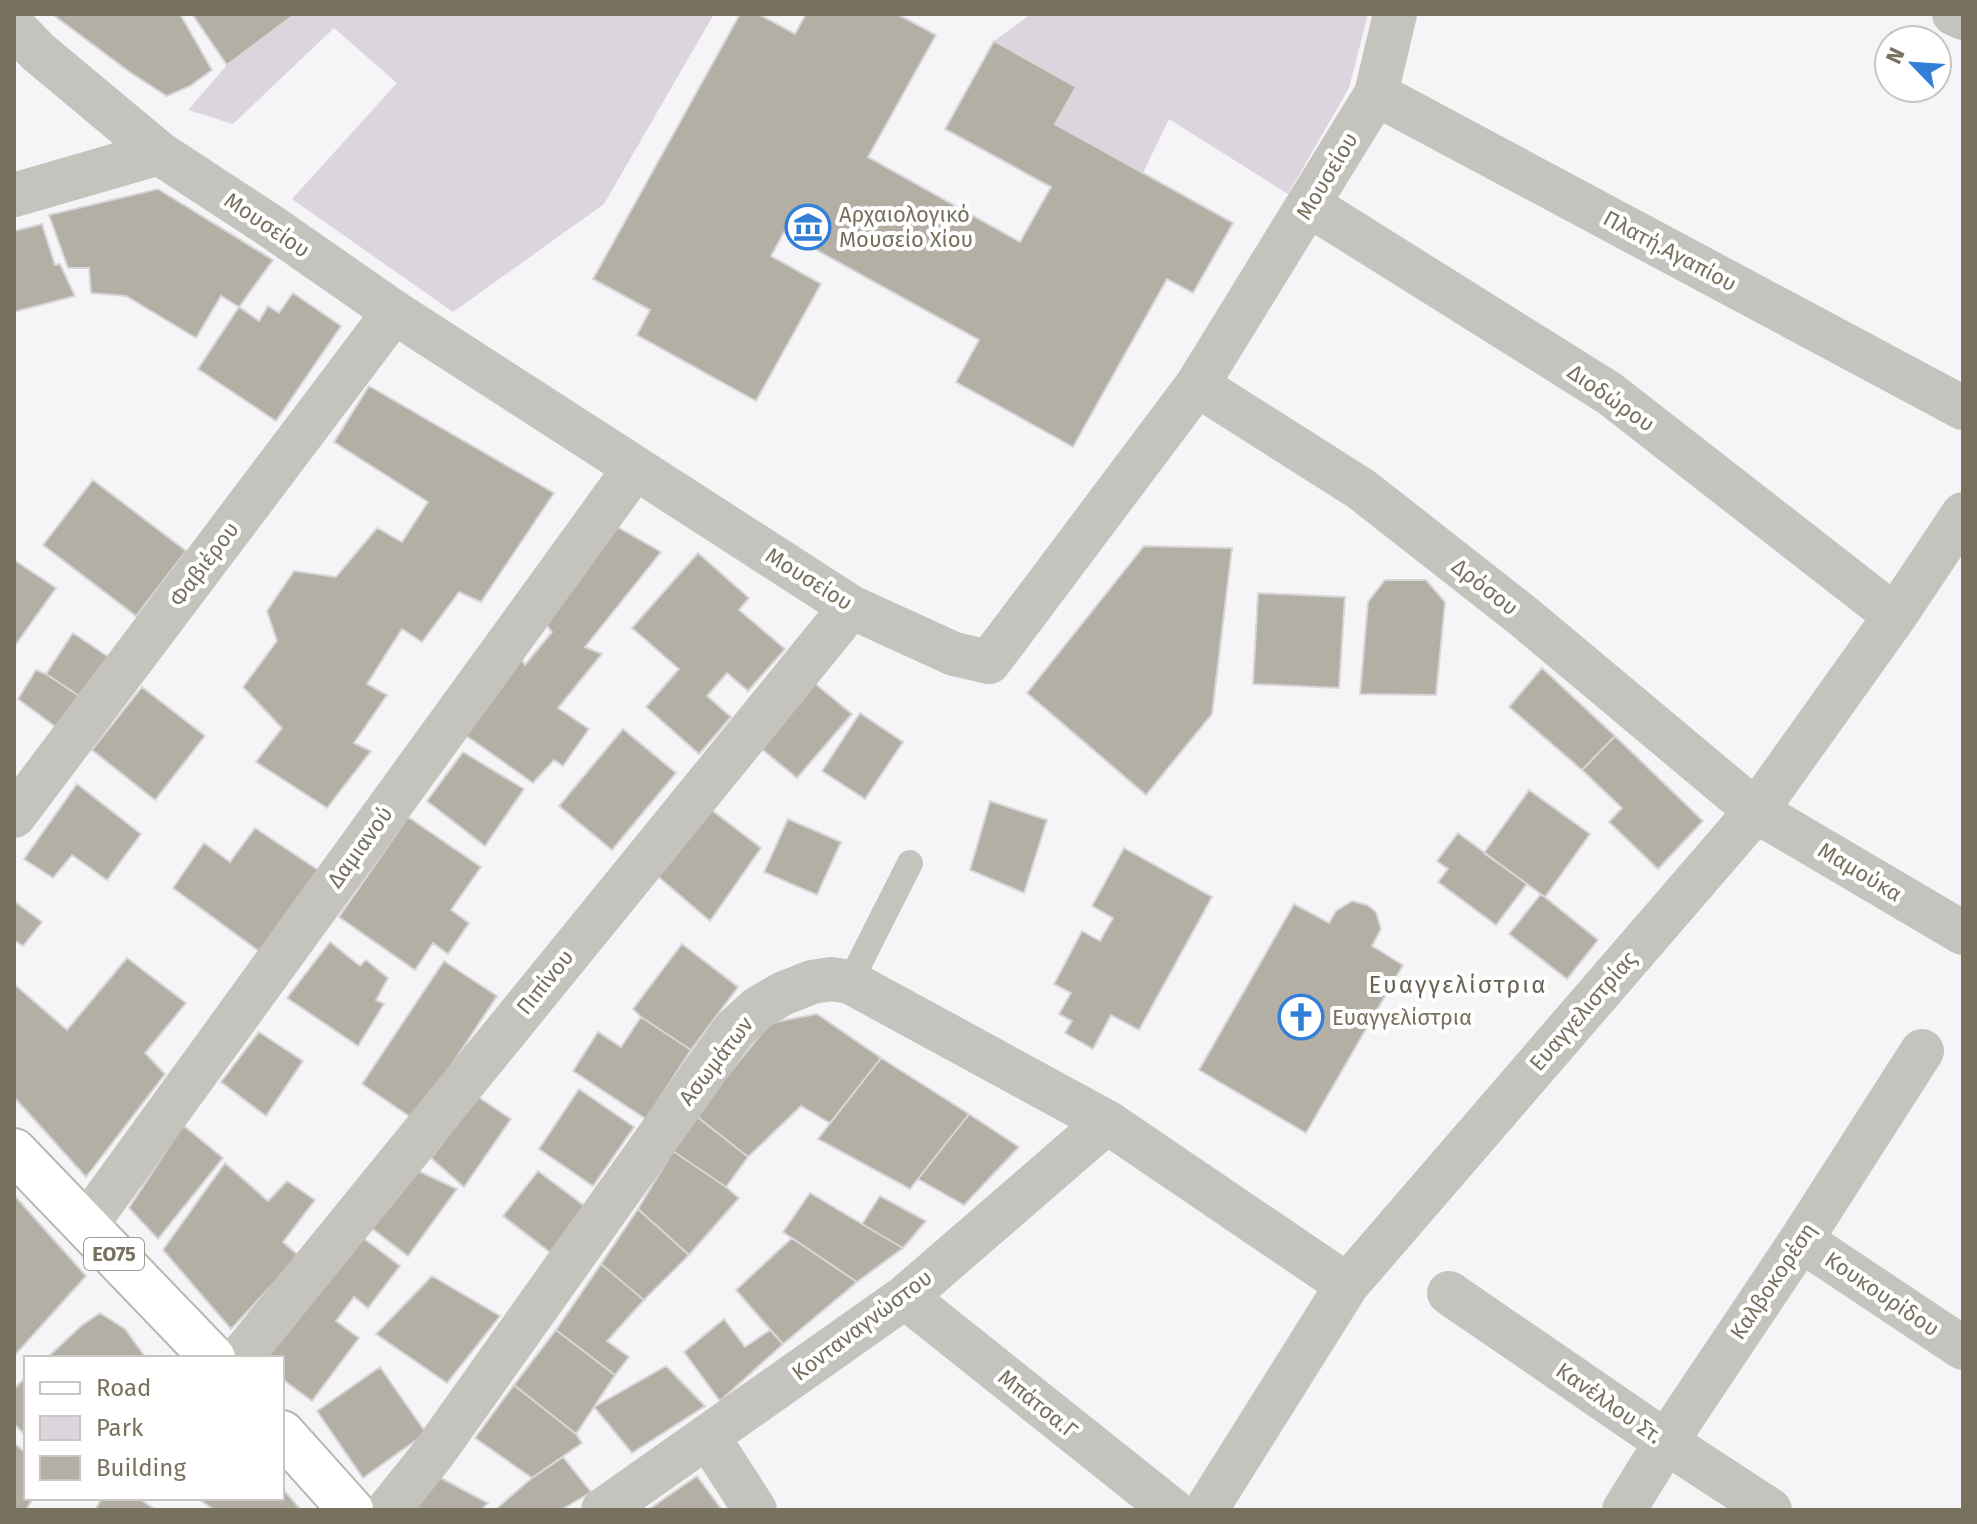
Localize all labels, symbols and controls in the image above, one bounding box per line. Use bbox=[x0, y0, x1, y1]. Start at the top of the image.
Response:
north arrow bbox=[1873, 24, 1953, 104]
text: N bbox=[1880, 43, 1911, 68]
street label: Μουσείου bbox=[1290, 127, 1364, 225]
street label: Μουσείου bbox=[219, 187, 315, 263]
place label: Αρχαιολογικό Μουσείο Χίου bbox=[839, 201, 973, 253]
museum icon: Αρχαιολογικό Μουσείο Χίου bbox=[784, 203, 832, 251]
street label: Πλατή.Αγαπίου bbox=[1599, 205, 1741, 297]
street label: Διοδώρου bbox=[1562, 358, 1660, 438]
street label: Φαβιέρου bbox=[163, 516, 245, 612]
street label: Μουσείου bbox=[761, 542, 857, 616]
street label: Δρόσου bbox=[1446, 553, 1524, 621]
street label: Δαμιανού bbox=[321, 801, 399, 893]
street label: Μαμούκα bbox=[1813, 836, 1907, 908]
street label: Πιπίνου bbox=[511, 944, 579, 1020]
street label: Ευαγγελιστρίας bbox=[1524, 946, 1642, 1076]
district label: Ευαγγελίστρια bbox=[1369, 971, 1547, 999]
church icon: Ευαγγελίστρια bbox=[1277, 993, 1325, 1041]
place label: Ευαγγελίστρια bbox=[1332, 1004, 1472, 1031]
street label: Ασωμάτων bbox=[673, 1011, 759, 1111]
street label: Καλβοκορέση bbox=[1724, 1217, 1822, 1345]
road number: ΕΟ75 bbox=[84, 1238, 144, 1270]
street label: Κουκουρίδου bbox=[1820, 1246, 1944, 1342]
street label: Κονταναγνώστου bbox=[787, 1264, 937, 1386]
legend bbox=[24, 1356, 284, 1500]
street label: Κανέλλου Στ. bbox=[1551, 1357, 1667, 1449]
street label: Μπάτσα.Γ bbox=[993, 1364, 1083, 1444]
text: Road bbox=[96, 1374, 151, 1402]
text: Park bbox=[96, 1414, 144, 1442]
text: Building bbox=[96, 1454, 186, 1482]

